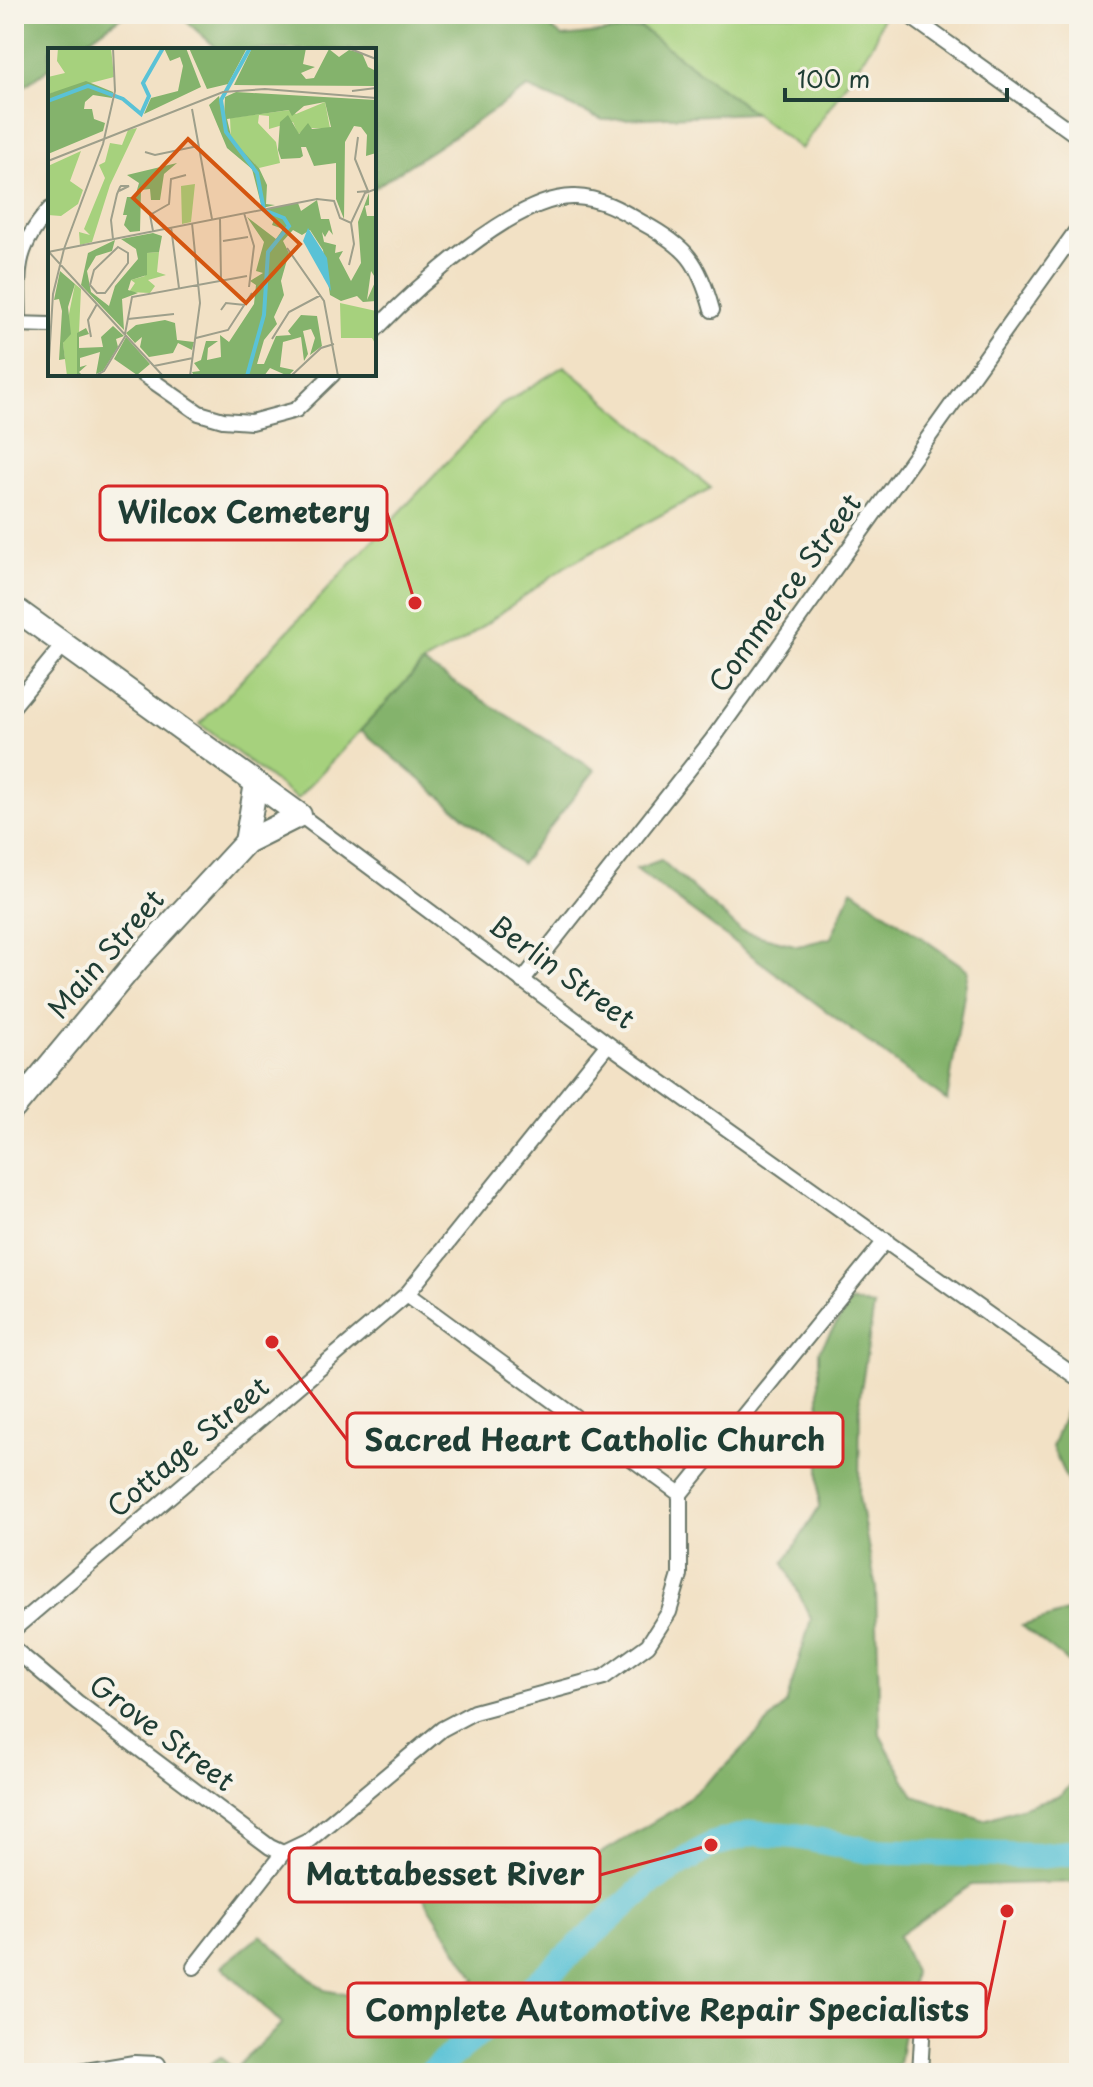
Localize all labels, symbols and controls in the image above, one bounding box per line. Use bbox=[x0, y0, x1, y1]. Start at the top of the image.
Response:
inset map bbox=[48, 48, 376, 376]
scale bar bbox=[785, 52, 1007, 102]
text: 100 m bbox=[797, 60, 870, 96]
street label: Commerce Street bbox=[697, 484, 871, 701]
callout: Wilcox Cemetery bbox=[100, 486, 387, 540]
text: Wilcox Cemetery bbox=[118, 488, 370, 533]
street label: Main Street bbox=[36, 879, 173, 1027]
street label: Berlin Street bbox=[481, 903, 645, 1039]
street label: Cottage Street bbox=[96, 1365, 278, 1527]
callout: Sacred Heart Catholic Church bbox=[347, 1413, 843, 1467]
text: Sacred Heart Catholic Church bbox=[365, 1416, 825, 1461]
street label: Grove Street bbox=[81, 1663, 245, 1801]
callout: Mattabesset River bbox=[289, 1848, 600, 1902]
text: Mattabesset River bbox=[306, 1850, 585, 1895]
callout: Complete Automotive Repair Specialists bbox=[348, 1983, 986, 2037]
text: Complete Automotive Repair Specialists bbox=[365, 1986, 969, 2031]

